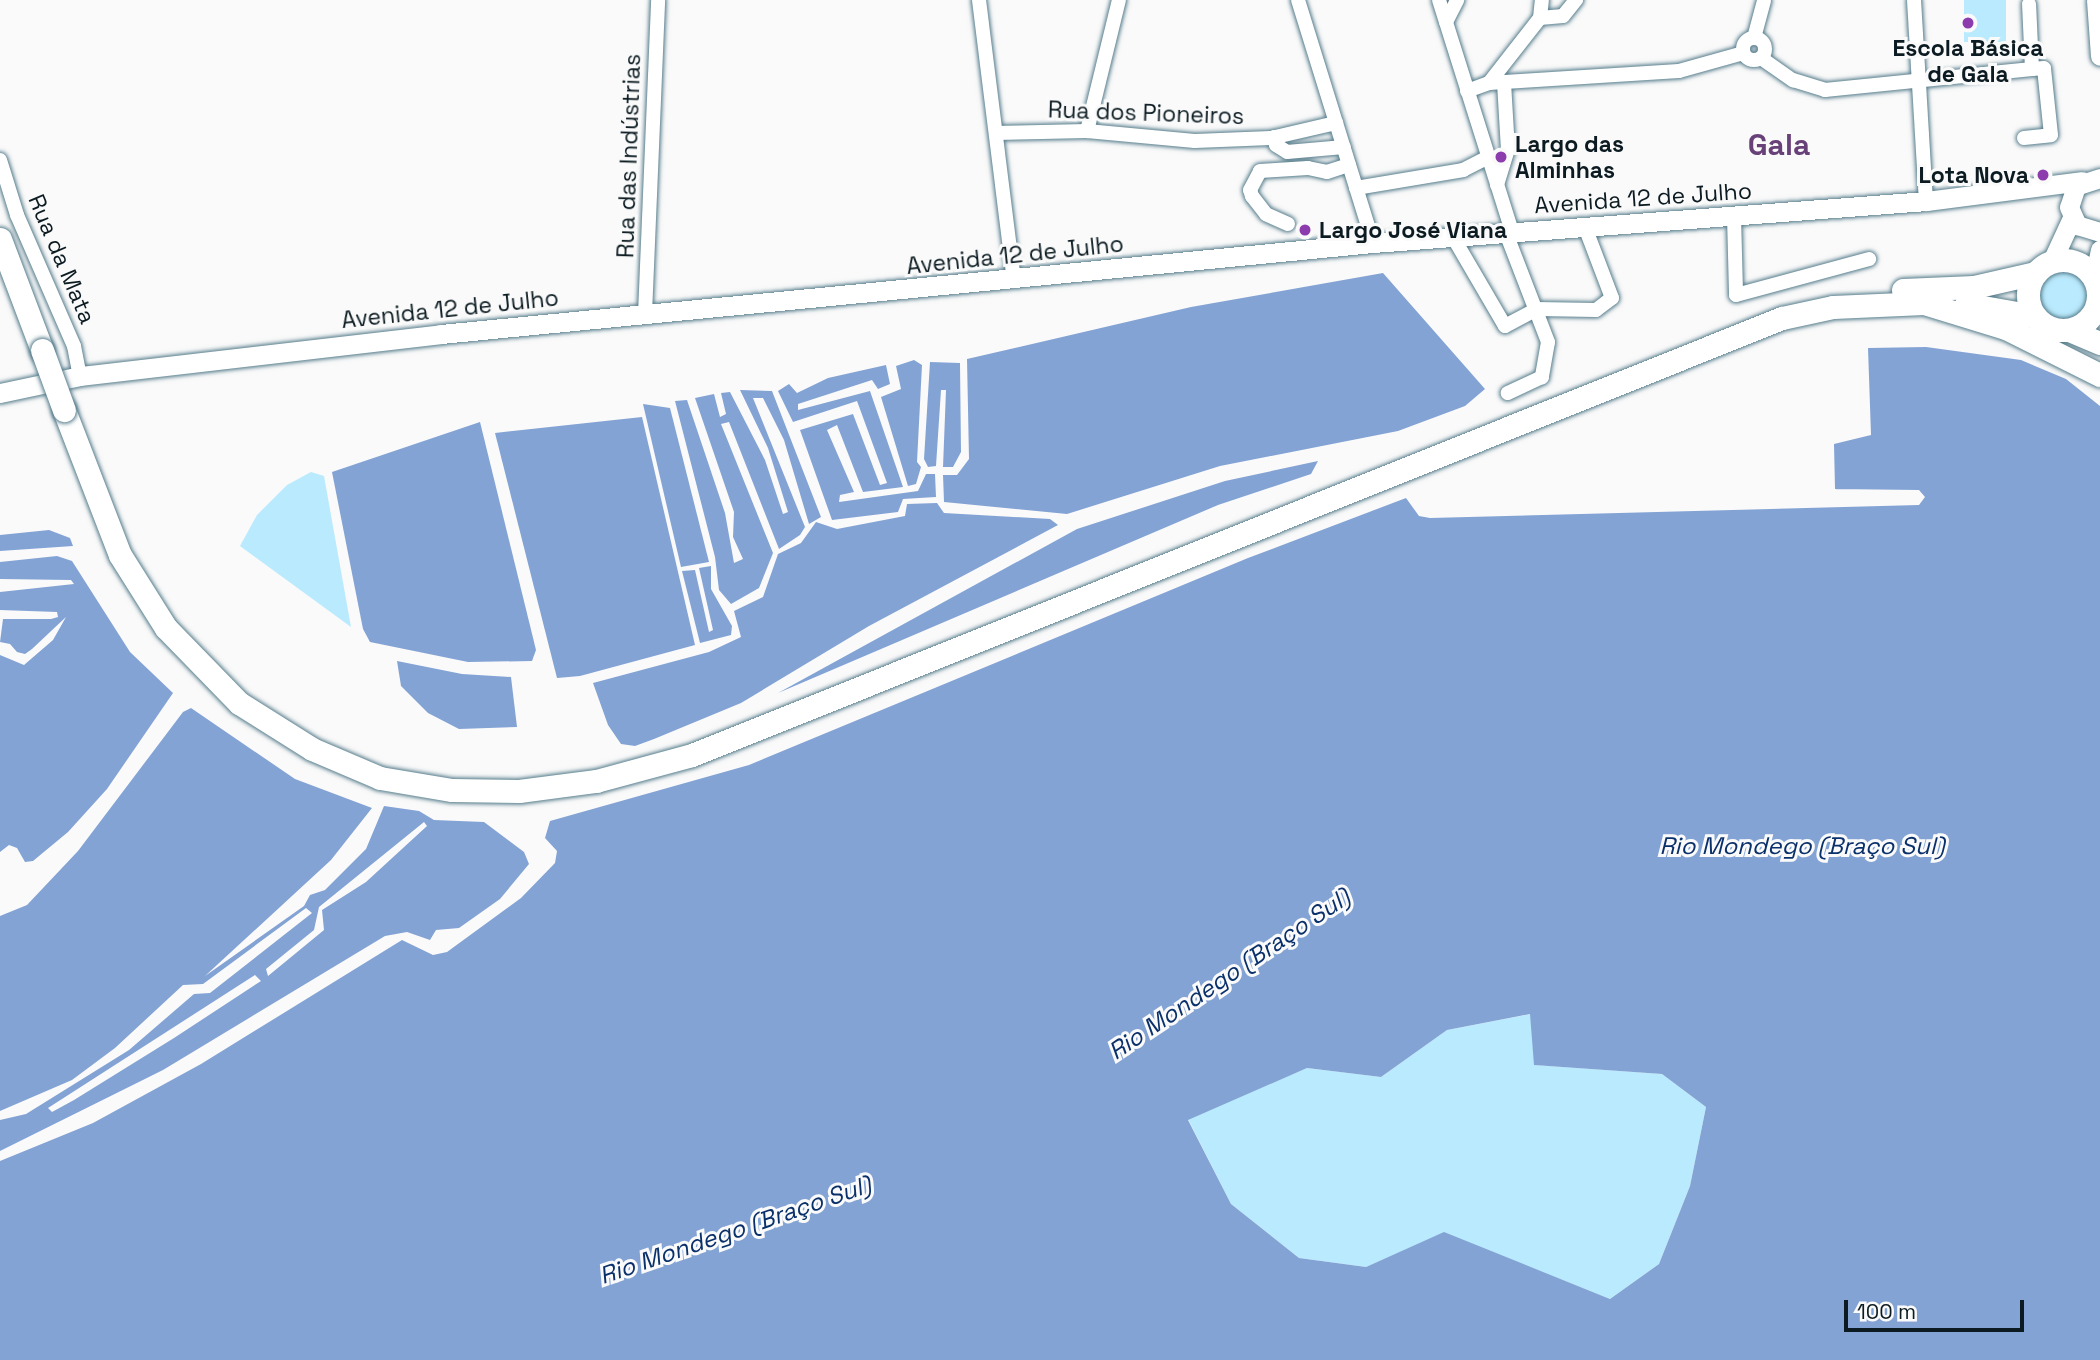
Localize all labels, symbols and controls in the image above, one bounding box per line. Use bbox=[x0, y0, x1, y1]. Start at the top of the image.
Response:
marker: Escola Básica de Gala bbox=[1960, 15, 1976, 31]
place label: Escola Básica de Gala bbox=[1892, 34, 2044, 88]
street label: Rua das Indústrias bbox=[612, 53, 646, 259]
street label: Rua dos Pioneiros bbox=[1047, 96, 1245, 130]
district label: Gala bbox=[1748, 127, 1810, 163]
place label: Largo das Alminhas bbox=[1515, 130, 1624, 184]
marker: Largo das Alminhas bbox=[1493, 149, 1509, 165]
place label: Lota Nova bbox=[1918, 161, 2029, 189]
marker: Lota Nova bbox=[2035, 167, 2051, 183]
street label: Avenida 12 de Julho bbox=[1533, 177, 1753, 219]
street label: Rua da Mata bbox=[22, 190, 102, 328]
place label: Largo José Viana bbox=[1319, 216, 1508, 244]
marker: Largo José Viana bbox=[1297, 222, 1313, 238]
street label: Avenida 12 de Julho bbox=[905, 230, 1125, 280]
street label: Avenida 12 de Julho bbox=[340, 284, 560, 334]
water label: Rio Mondego (Braço Sul) bbox=[1659, 832, 1945, 860]
water label: Rio Mondego (Braço Sul) bbox=[1103, 882, 1355, 1066]
water label: Rio Mondego (Braço Sul) bbox=[596, 1170, 874, 1290]
scale bar bbox=[1848, 1286, 2028, 1330]
text: 100 m bbox=[1857, 1298, 1916, 1325]

